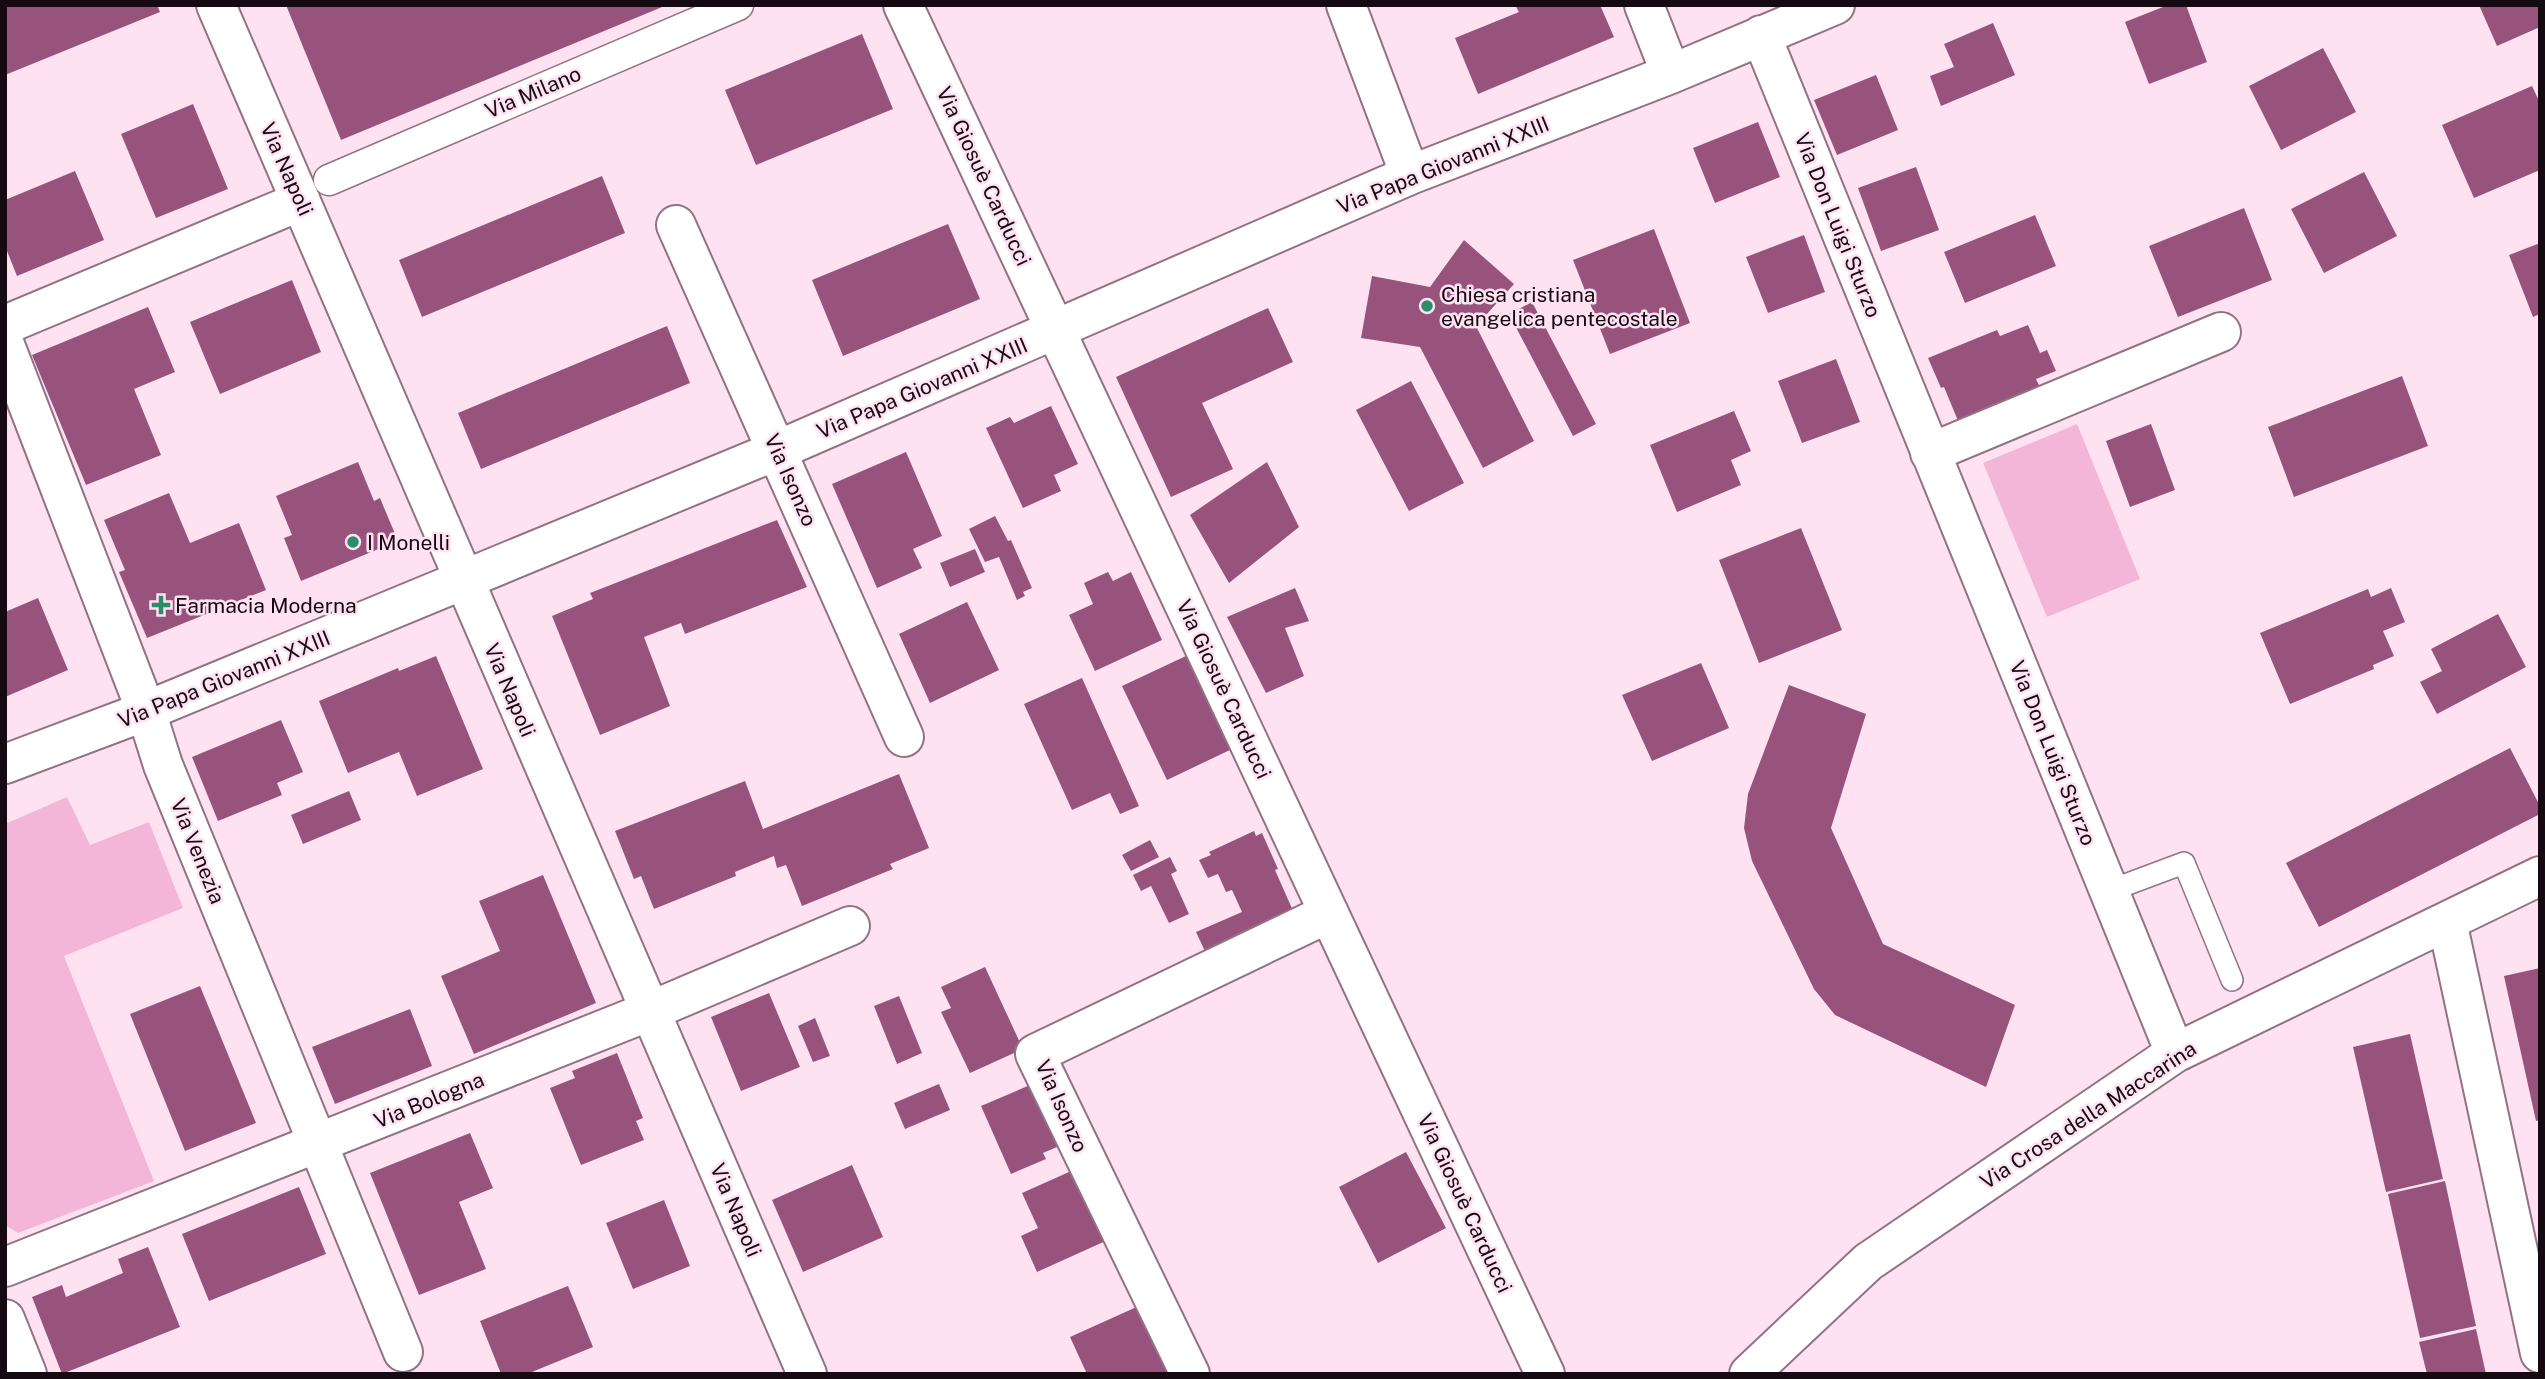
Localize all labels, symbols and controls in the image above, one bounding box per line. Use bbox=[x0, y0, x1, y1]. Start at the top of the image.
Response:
street label: Via Milano bbox=[481, 61, 585, 123]
street label: Via Giosuè Carducci bbox=[932, 83, 1036, 269]
street label: Via Papa Giovanni XXIII bbox=[1333, 111, 1553, 219]
street label: Via Napoli bbox=[255, 119, 319, 219]
street label: Via Don Luigi Sturzo bbox=[1790, 129, 1886, 321]
place label: Chiesa cristiana evangelica pentecostale bbox=[1441, 282, 1678, 331]
marker: Chiesa cristiana evangelica pentecostale bbox=[1419, 298, 1435, 314]
street label: Via Papa Giovanni XXIII bbox=[813, 332, 1031, 444]
street label: Via Isonzo bbox=[760, 430, 822, 530]
place label: I Monelli bbox=[367, 530, 450, 555]
marker: I Monelli bbox=[345, 534, 361, 550]
place label: Farmacia Moderna bbox=[175, 593, 357, 618]
street label: Via Giosuè Carducci bbox=[1172, 596, 1276, 782]
marker: Farmacia Moderna bbox=[153, 597, 169, 613]
street label: Via Papa Giovanni XXIII bbox=[114, 625, 334, 733]
street label: Via Napoli bbox=[479, 639, 541, 741]
street label: Via Don Luigi Sturzo bbox=[2005, 657, 2101, 849]
street label: Via Venezia bbox=[166, 795, 230, 907]
street label: Via Crosa della Maccarina bbox=[1975, 1036, 2201, 1194]
street label: Via Isonzo bbox=[1031, 1056, 1093, 1156]
street label: Via Bologna bbox=[370, 1067, 488, 1133]
street label: Via Giosuè Carducci bbox=[1413, 1110, 1517, 1296]
street label: Via Napoli bbox=[705, 1159, 767, 1261]

